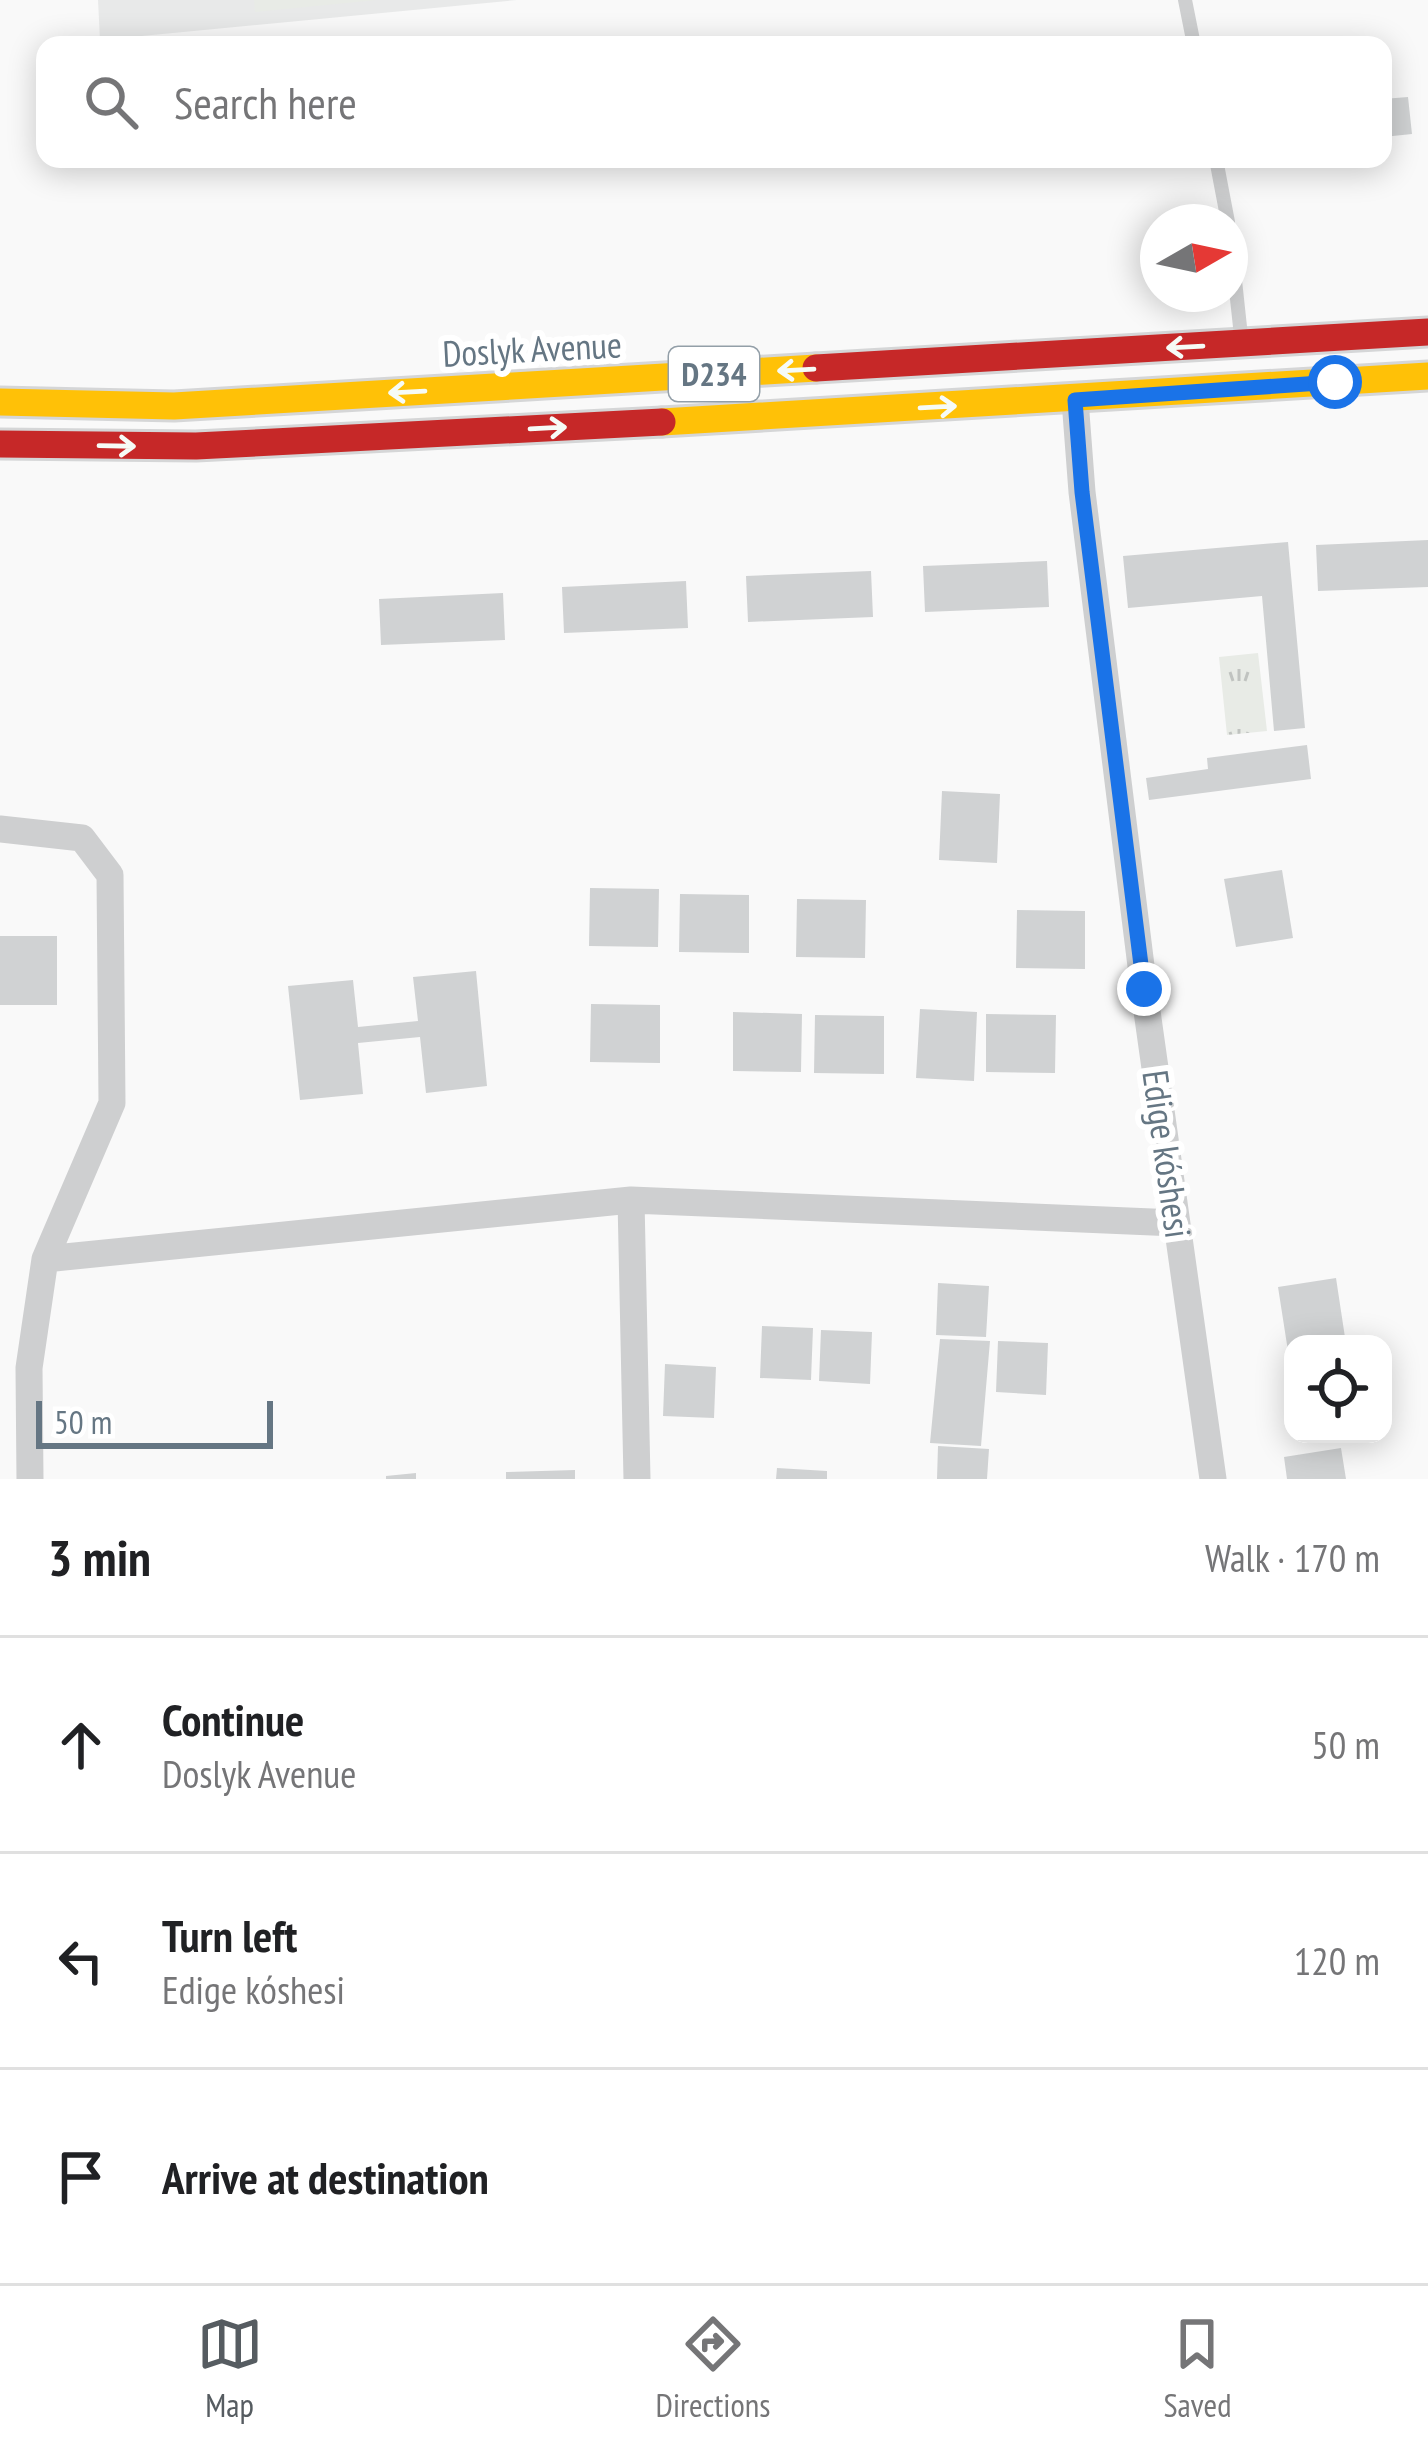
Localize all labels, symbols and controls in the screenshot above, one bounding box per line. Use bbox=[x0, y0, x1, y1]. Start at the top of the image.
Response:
search box bbox=[36, 36, 1392, 168]
icon: search bbox=[78, 69, 144, 135]
text: Search here bbox=[174, 73, 357, 131]
north arrow bbox=[1140, 204, 1248, 312]
street label: Doslyk Avenue bbox=[441, 320, 623, 377]
one-way arrow bbox=[1166, 336, 1205, 359]
road number: D234 bbox=[669, 347, 759, 401]
route start bbox=[1308, 355, 1362, 409]
one-way arrow bbox=[777, 358, 816, 381]
one-way arrow bbox=[388, 381, 427, 404]
one-way arrow bbox=[918, 395, 957, 418]
one-way arrow bbox=[528, 416, 567, 439]
one-way arrow bbox=[97, 434, 136, 457]
route end bbox=[1117, 962, 1171, 1016]
street label: Edige kóshesi bbox=[1132, 1067, 1203, 1241]
map controls bbox=[1284, 1335, 1392, 1443]
button: locate bbox=[1284, 1335, 1392, 1443]
scale bar bbox=[36, 1395, 273, 1448]
text: 50 m bbox=[54, 1400, 112, 1443]
text: 3 min bbox=[48, 1524, 151, 1590]
text: Walk · 170 m bbox=[1205, 1532, 1380, 1583]
text: Continue bbox=[162, 1690, 304, 1748]
icon: ahead bbox=[48, 1712, 114, 1778]
text: 50 m bbox=[1311, 1719, 1380, 1770]
text: Doslyk Avenue bbox=[162, 1748, 356, 1799]
text: Turn left bbox=[162, 1906, 297, 1964]
icon: left bbox=[48, 1928, 114, 1994]
text: 120 m bbox=[1294, 1935, 1380, 1986]
text: Edige kóshesi bbox=[162, 1964, 345, 2015]
icon: arrive bbox=[48, 2144, 114, 2210]
text: Arrive at destination bbox=[162, 2148, 489, 2206]
tab: Map bbox=[197, 2311, 263, 2426]
tab: Directions bbox=[656, 2311, 770, 2426]
tab: Saved bbox=[1163, 2311, 1231, 2426]

